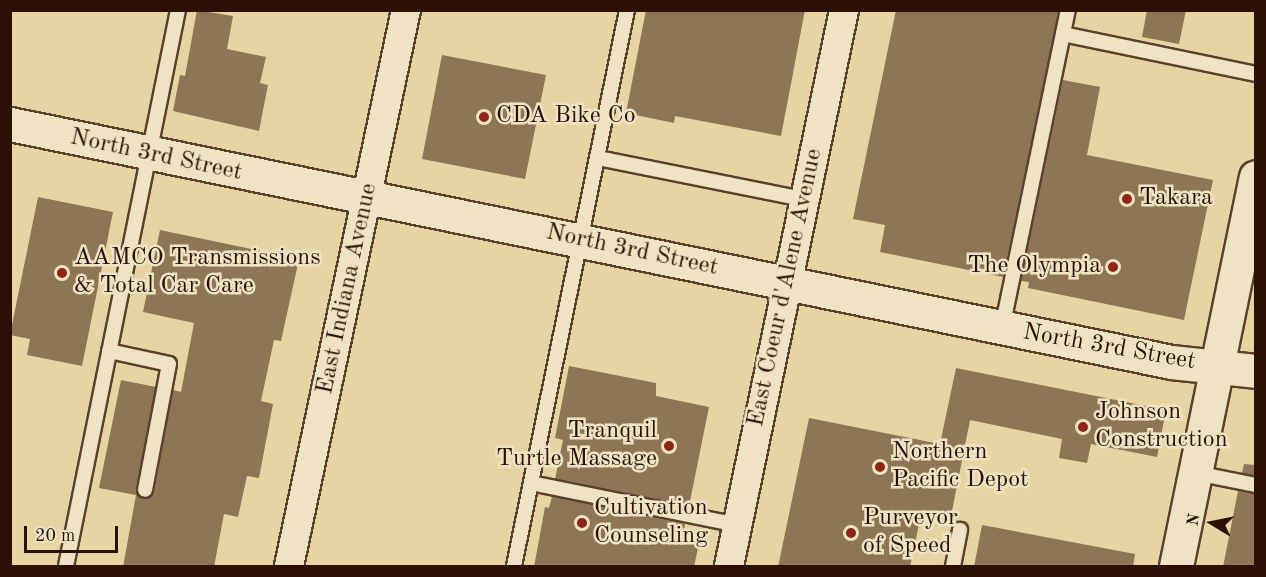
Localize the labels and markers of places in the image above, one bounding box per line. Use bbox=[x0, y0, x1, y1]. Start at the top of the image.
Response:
place label: CDA Bike Co bbox=[496, 103, 636, 131]
marker: CDA Bike Co bbox=[477, 110, 491, 124]
place label: Takara bbox=[1139, 185, 1213, 213]
marker: Takara bbox=[1120, 192, 1134, 206]
place label: AAMCO Transmissions & Total Car Care bbox=[74, 245, 321, 301]
place label: The Olympia bbox=[967, 253, 1101, 281]
marker: The Olympia bbox=[1106, 260, 1120, 274]
marker: AAMCO Transmissions & Total Car Care bbox=[55, 266, 69, 280]
place label: Johnson Construction bbox=[1095, 399, 1228, 455]
place label: Tranquil Turtle Massage bbox=[496, 418, 657, 474]
marker: Johnson Construction bbox=[1076, 420, 1090, 434]
marker: Tranquil Turtle Massage bbox=[662, 439, 676, 453]
place label: Northern Pacific Depot bbox=[892, 439, 1028, 495]
marker: Northern Pacific Depot bbox=[873, 460, 887, 474]
place label: Cultivation Counseling bbox=[594, 495, 708, 551]
place label: Purveyor of Speed bbox=[863, 505, 958, 561]
marker: Cultivation Counseling bbox=[575, 516, 589, 530]
marker: Purveyor of Speed bbox=[844, 526, 858, 540]

